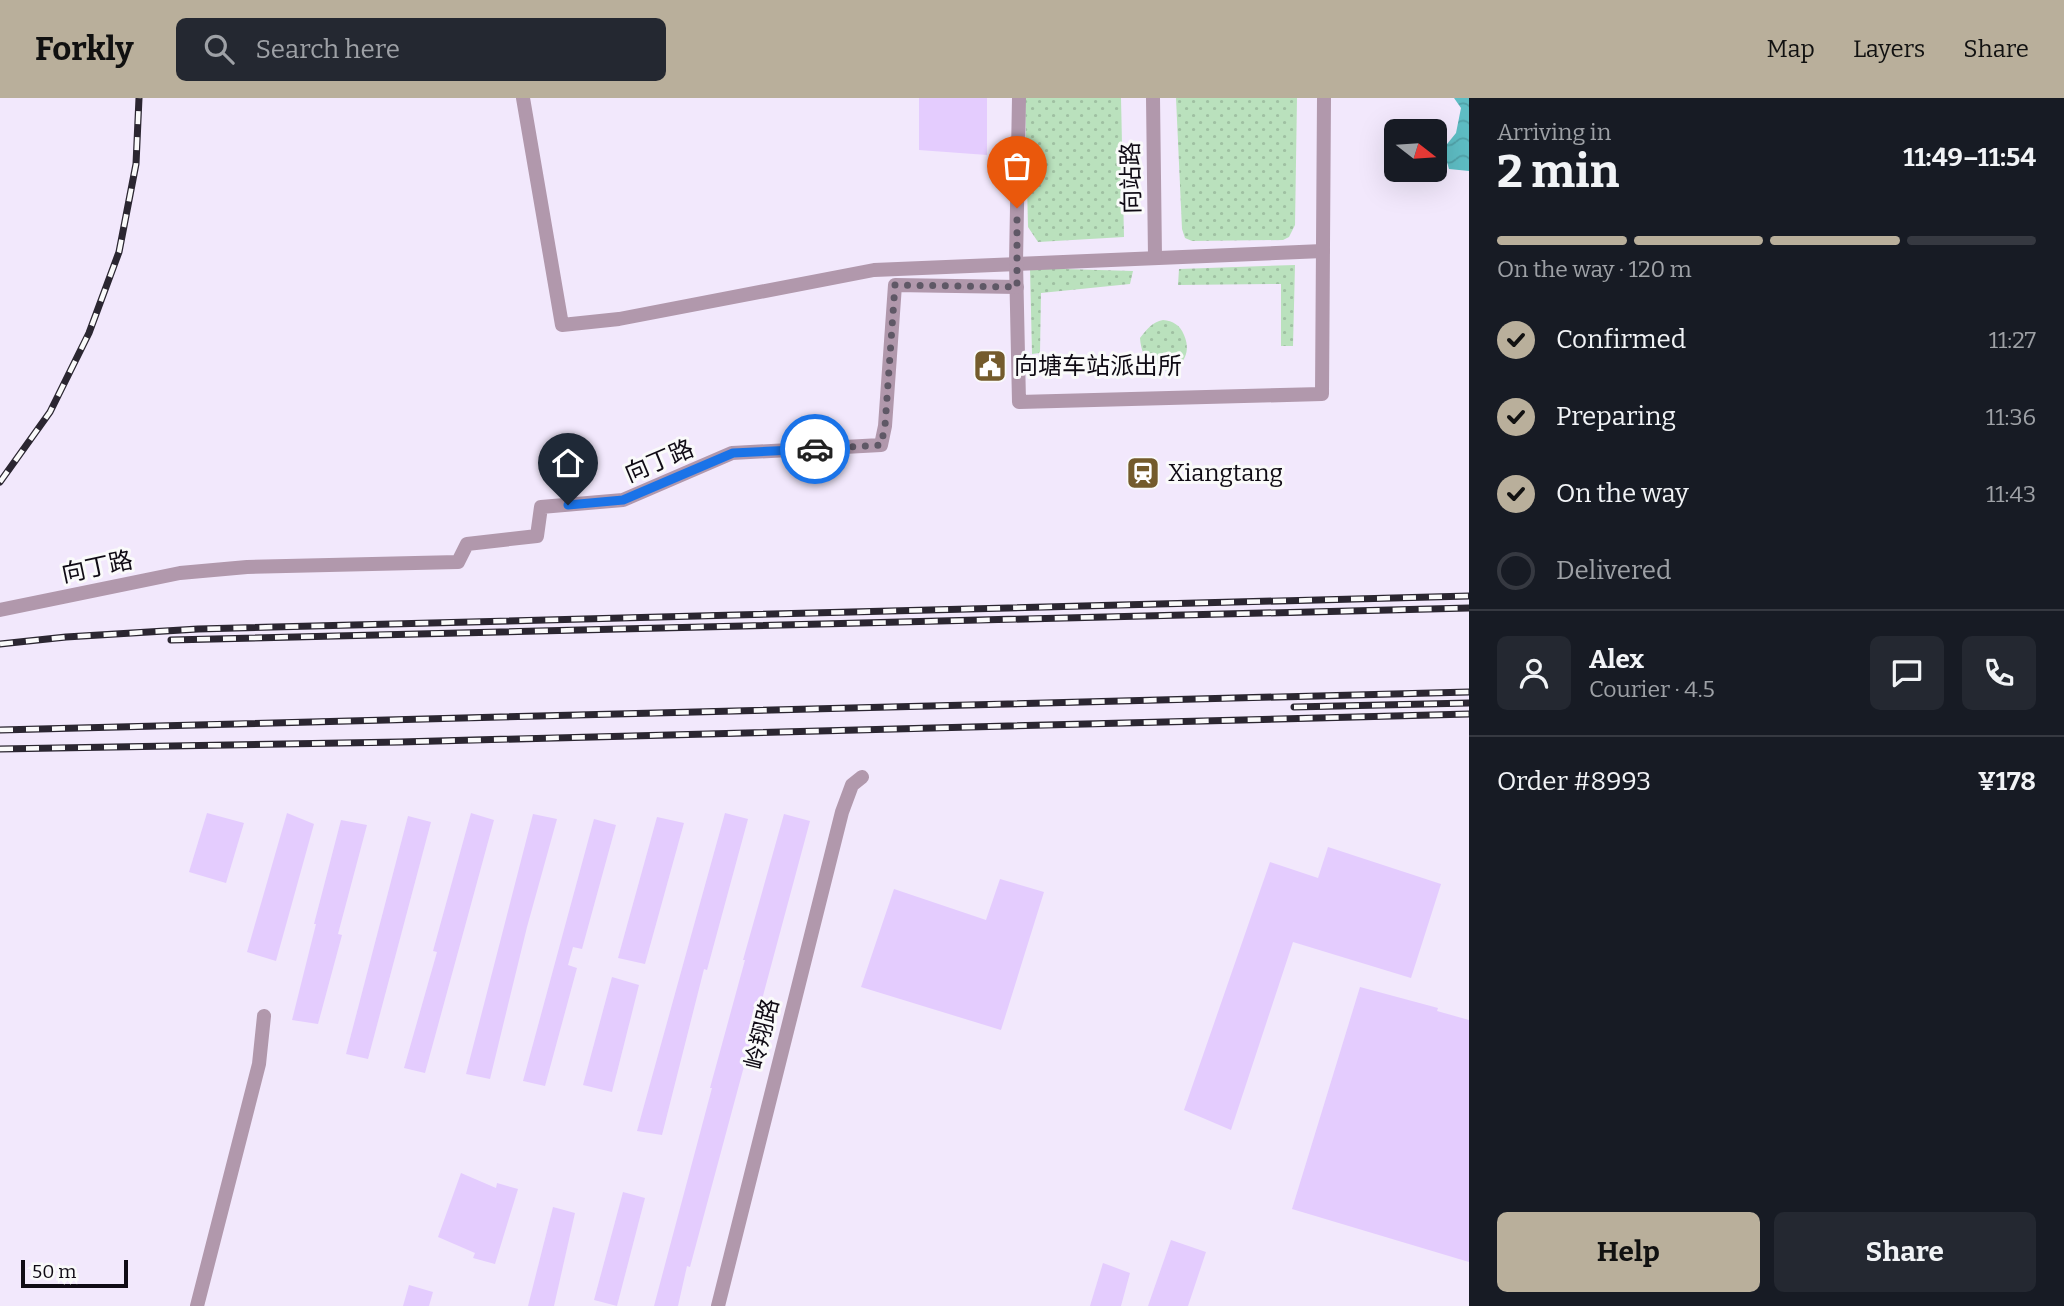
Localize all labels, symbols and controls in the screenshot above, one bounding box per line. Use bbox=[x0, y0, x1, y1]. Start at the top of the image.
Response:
search box bbox=[176, 18, 666, 81]
text: Forkly bbox=[35, 29, 134, 69]
icon: search bbox=[200, 30, 238, 68]
text: Search here bbox=[256, 34, 400, 65]
text: Map bbox=[1767, 35, 1815, 63]
text: Layers bbox=[1853, 35, 1925, 63]
text: Share bbox=[1963, 35, 2029, 63]
text: Arriving in bbox=[1497, 118, 1611, 146]
north arrow bbox=[1384, 119, 1447, 182]
map controls bbox=[1384, 119, 1447, 182]
pin bbox=[987, 136, 1047, 208]
street label: 向站路 bbox=[1116, 142, 1146, 214]
text: 11:49–11:54 bbox=[1903, 142, 2036, 173]
text: 2 min bbox=[1497, 144, 1619, 199]
icon: bag bbox=[998, 147, 1036, 185]
text: On the way · 120 m bbox=[1497, 255, 1692, 283]
icon: check bbox=[1497, 321, 1535, 359]
text: Confirmed bbox=[1556, 324, 1686, 355]
text: 11:27 bbox=[1989, 326, 2036, 354]
public building icon: 向塘车站派出所 bbox=[971, 347, 1009, 385]
place label: 向塘车站派出所 bbox=[1014, 352, 1182, 380]
icon: check bbox=[1497, 398, 1535, 436]
text: Preparing bbox=[1556, 401, 1676, 432]
text: 11:36 bbox=[1986, 403, 2036, 431]
courier bbox=[780, 414, 850, 484]
icon: car bbox=[796, 430, 834, 468]
pin bbox=[538, 433, 598, 505]
street label: 向丁路 bbox=[620, 434, 698, 488]
icon: home bbox=[549, 444, 587, 482]
station icon: Xiangtang bbox=[1124, 454, 1162, 492]
place label: Xiangtang bbox=[1168, 459, 1283, 487]
icon: check bbox=[1497, 475, 1535, 513]
text: On the way bbox=[1556, 478, 1689, 509]
text: 11:43 bbox=[1986, 480, 2036, 508]
street label: 向丁路 bbox=[59, 546, 135, 588]
text: Delivered bbox=[1556, 555, 1671, 586]
button: person bbox=[1497, 636, 1571, 710]
button: chat bbox=[1870, 636, 1944, 710]
button: phone bbox=[1962, 636, 2036, 710]
text: Alex bbox=[1589, 644, 1644, 675]
text: Courier · 4.5 bbox=[1589, 675, 1715, 703]
text: Order #8993 bbox=[1497, 766, 1651, 797]
text: ¥178 bbox=[1978, 766, 2036, 797]
street label: 岭翔路 bbox=[740, 996, 784, 1072]
button: Help bbox=[1497, 1212, 1760, 1292]
button: Share bbox=[1774, 1212, 2036, 1292]
scale bar bbox=[21, 1257, 128, 1289]
text: 50 m bbox=[32, 1260, 76, 1283]

